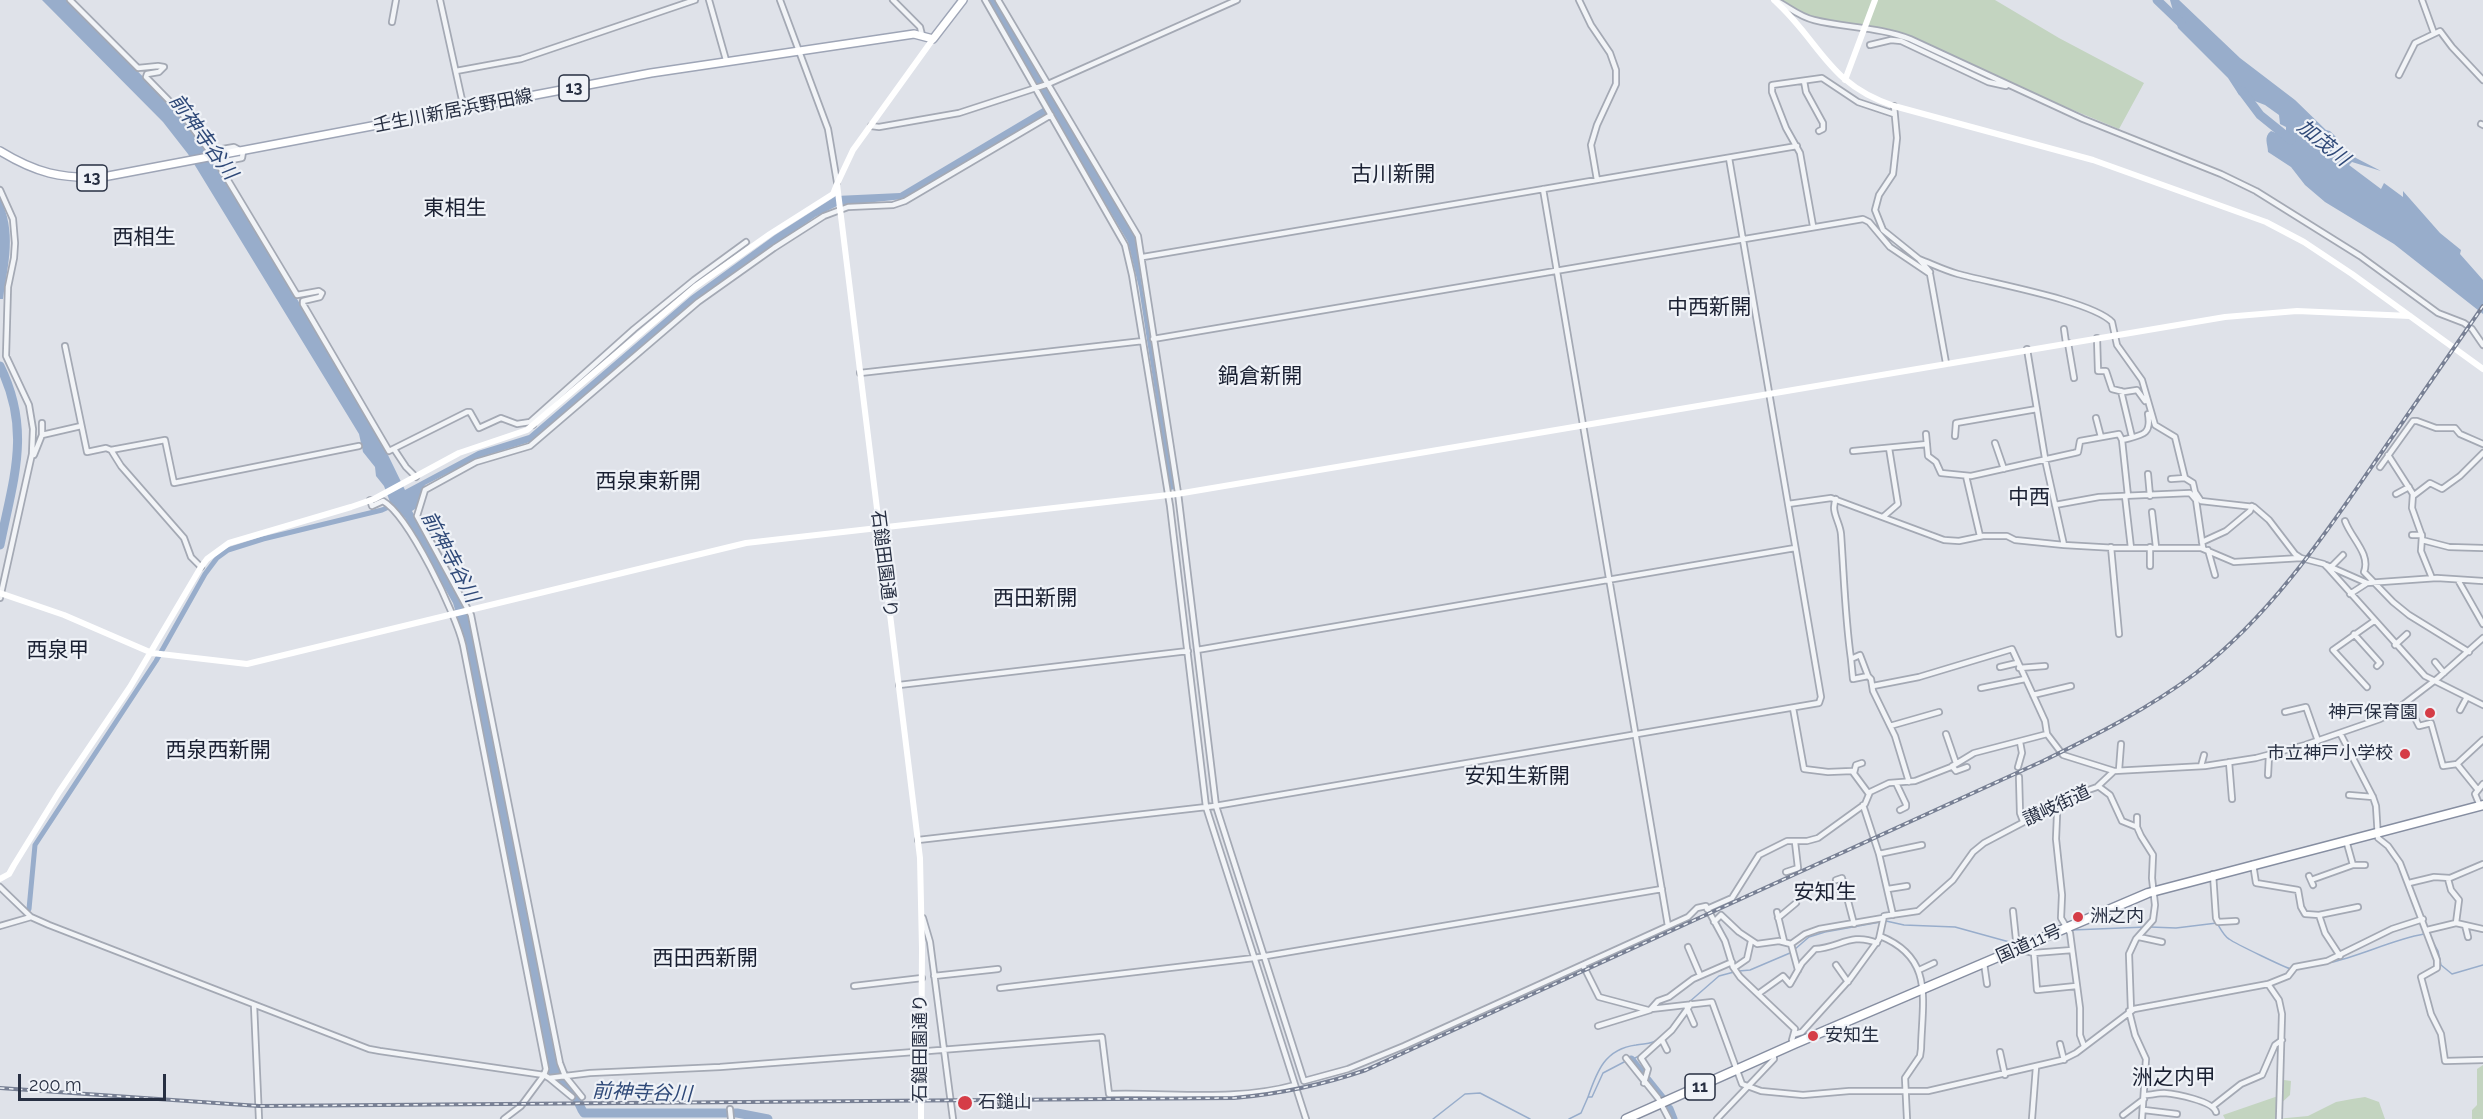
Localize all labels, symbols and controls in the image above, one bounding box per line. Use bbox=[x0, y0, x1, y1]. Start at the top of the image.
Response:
road number: 13 bbox=[559, 75, 589, 101]
street label: 壬生川新居浜野田線 bbox=[371, 85, 535, 137]
water label: 前神寺谷川 bbox=[164, 89, 242, 185]
water label: 加茂川 bbox=[2292, 115, 2354, 171]
district label: 古川新開 bbox=[1351, 162, 1435, 188]
road number: 13 bbox=[77, 165, 107, 191]
district label: 東相生 bbox=[424, 196, 486, 222]
district label: 西相生 bbox=[113, 225, 175, 251]
district label: 中西新開 bbox=[1667, 295, 1751, 321]
district label: 鍋倉新開 bbox=[1218, 364, 1302, 390]
district label: 西泉東新開 bbox=[596, 469, 700, 495]
district label: 中西 bbox=[2008, 485, 2050, 511]
water label: 前神寺谷川 bbox=[416, 507, 484, 607]
street label: 石鎚田園通り bbox=[867, 509, 901, 619]
district label: 西田新開 bbox=[993, 586, 1077, 612]
district label: 西泉甲 bbox=[27, 638, 89, 664]
place label: 神戸保育園 bbox=[2328, 702, 2418, 724]
marker: 神戸保育園 bbox=[2423, 706, 2437, 720]
district label: 西泉西新開 bbox=[166, 738, 270, 764]
place label: 市立神戸小学校 bbox=[2267, 743, 2393, 765]
marker: 市立神戸小学校 bbox=[2398, 747, 2412, 761]
district label: 安知生新開 bbox=[1465, 764, 1569, 790]
street label: 讃岐街道 bbox=[2020, 781, 2094, 831]
district label: 安知生 bbox=[1794, 880, 1856, 906]
place label: 洲之内 bbox=[2090, 906, 2144, 928]
marker: 洲之内 bbox=[2071, 910, 2085, 924]
street label: 国道11号 bbox=[1993, 920, 2065, 968]
district label: 西田西新開 bbox=[653, 946, 757, 972]
street label: 石鎚田園通り bbox=[910, 994, 932, 1102]
place label: 安知生 bbox=[1825, 1025, 1879, 1047]
marker: 安知生 bbox=[1806, 1029, 1820, 1043]
scale bar bbox=[21, 1062, 170, 1100]
district label: 洲之内甲 bbox=[2132, 1065, 2216, 1091]
text: 200 m bbox=[29, 1074, 82, 1095]
road number: 11 bbox=[1685, 1074, 1715, 1100]
water label: 前神寺谷川 bbox=[592, 1079, 692, 1107]
place label: 石鎚山 bbox=[978, 1092, 1032, 1114]
marker: 石鎚山 bbox=[956, 1094, 974, 1112]

